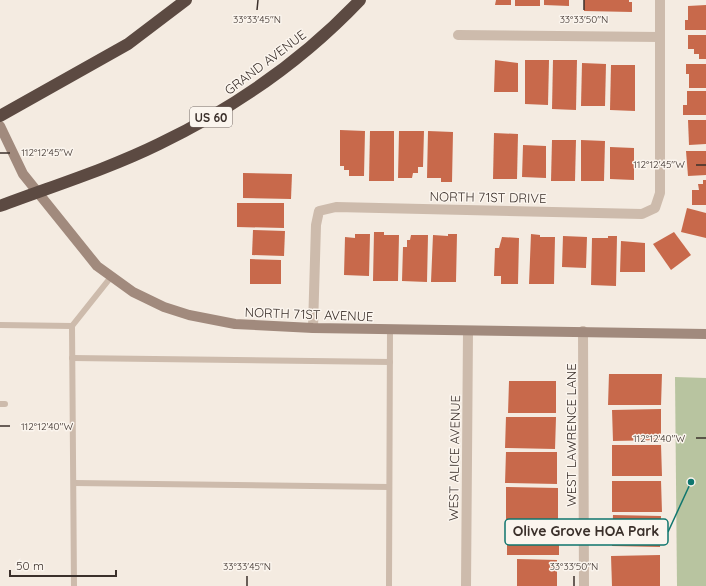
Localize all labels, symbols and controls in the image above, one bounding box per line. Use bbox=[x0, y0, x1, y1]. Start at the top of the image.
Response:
text: 33°33'45"N bbox=[233, 13, 281, 26]
text: 33°33'50"N bbox=[560, 13, 608, 26]
street label: GRAND AVENUE bbox=[221, 26, 309, 98]
road number: US 60 bbox=[190, 107, 232, 127]
text: 112°12'45"W bbox=[21, 146, 73, 159]
text: 112°12'45"W bbox=[633, 158, 685, 171]
street label: NORTH 71ST DRIVE bbox=[429, 188, 547, 206]
street label: NORTH 71ST AVENUE bbox=[244, 304, 374, 324]
street label: WEST LAWRENCE LANE bbox=[563, 363, 579, 507]
street label: WEST ALICE AVENUE bbox=[445, 395, 463, 521]
text: 112°12'40"W bbox=[21, 420, 73, 433]
text: 112°12'40"W bbox=[633, 432, 685, 445]
callout: Olive Grove HOA Park bbox=[505, 519, 668, 545]
text: Olive Grove HOA Park bbox=[513, 522, 659, 540]
scale bar bbox=[10, 552, 116, 578]
text: 50 m bbox=[16, 558, 44, 573]
text: 33°33'45"N bbox=[223, 560, 271, 573]
text: 33°33'50"N bbox=[550, 560, 598, 573]

